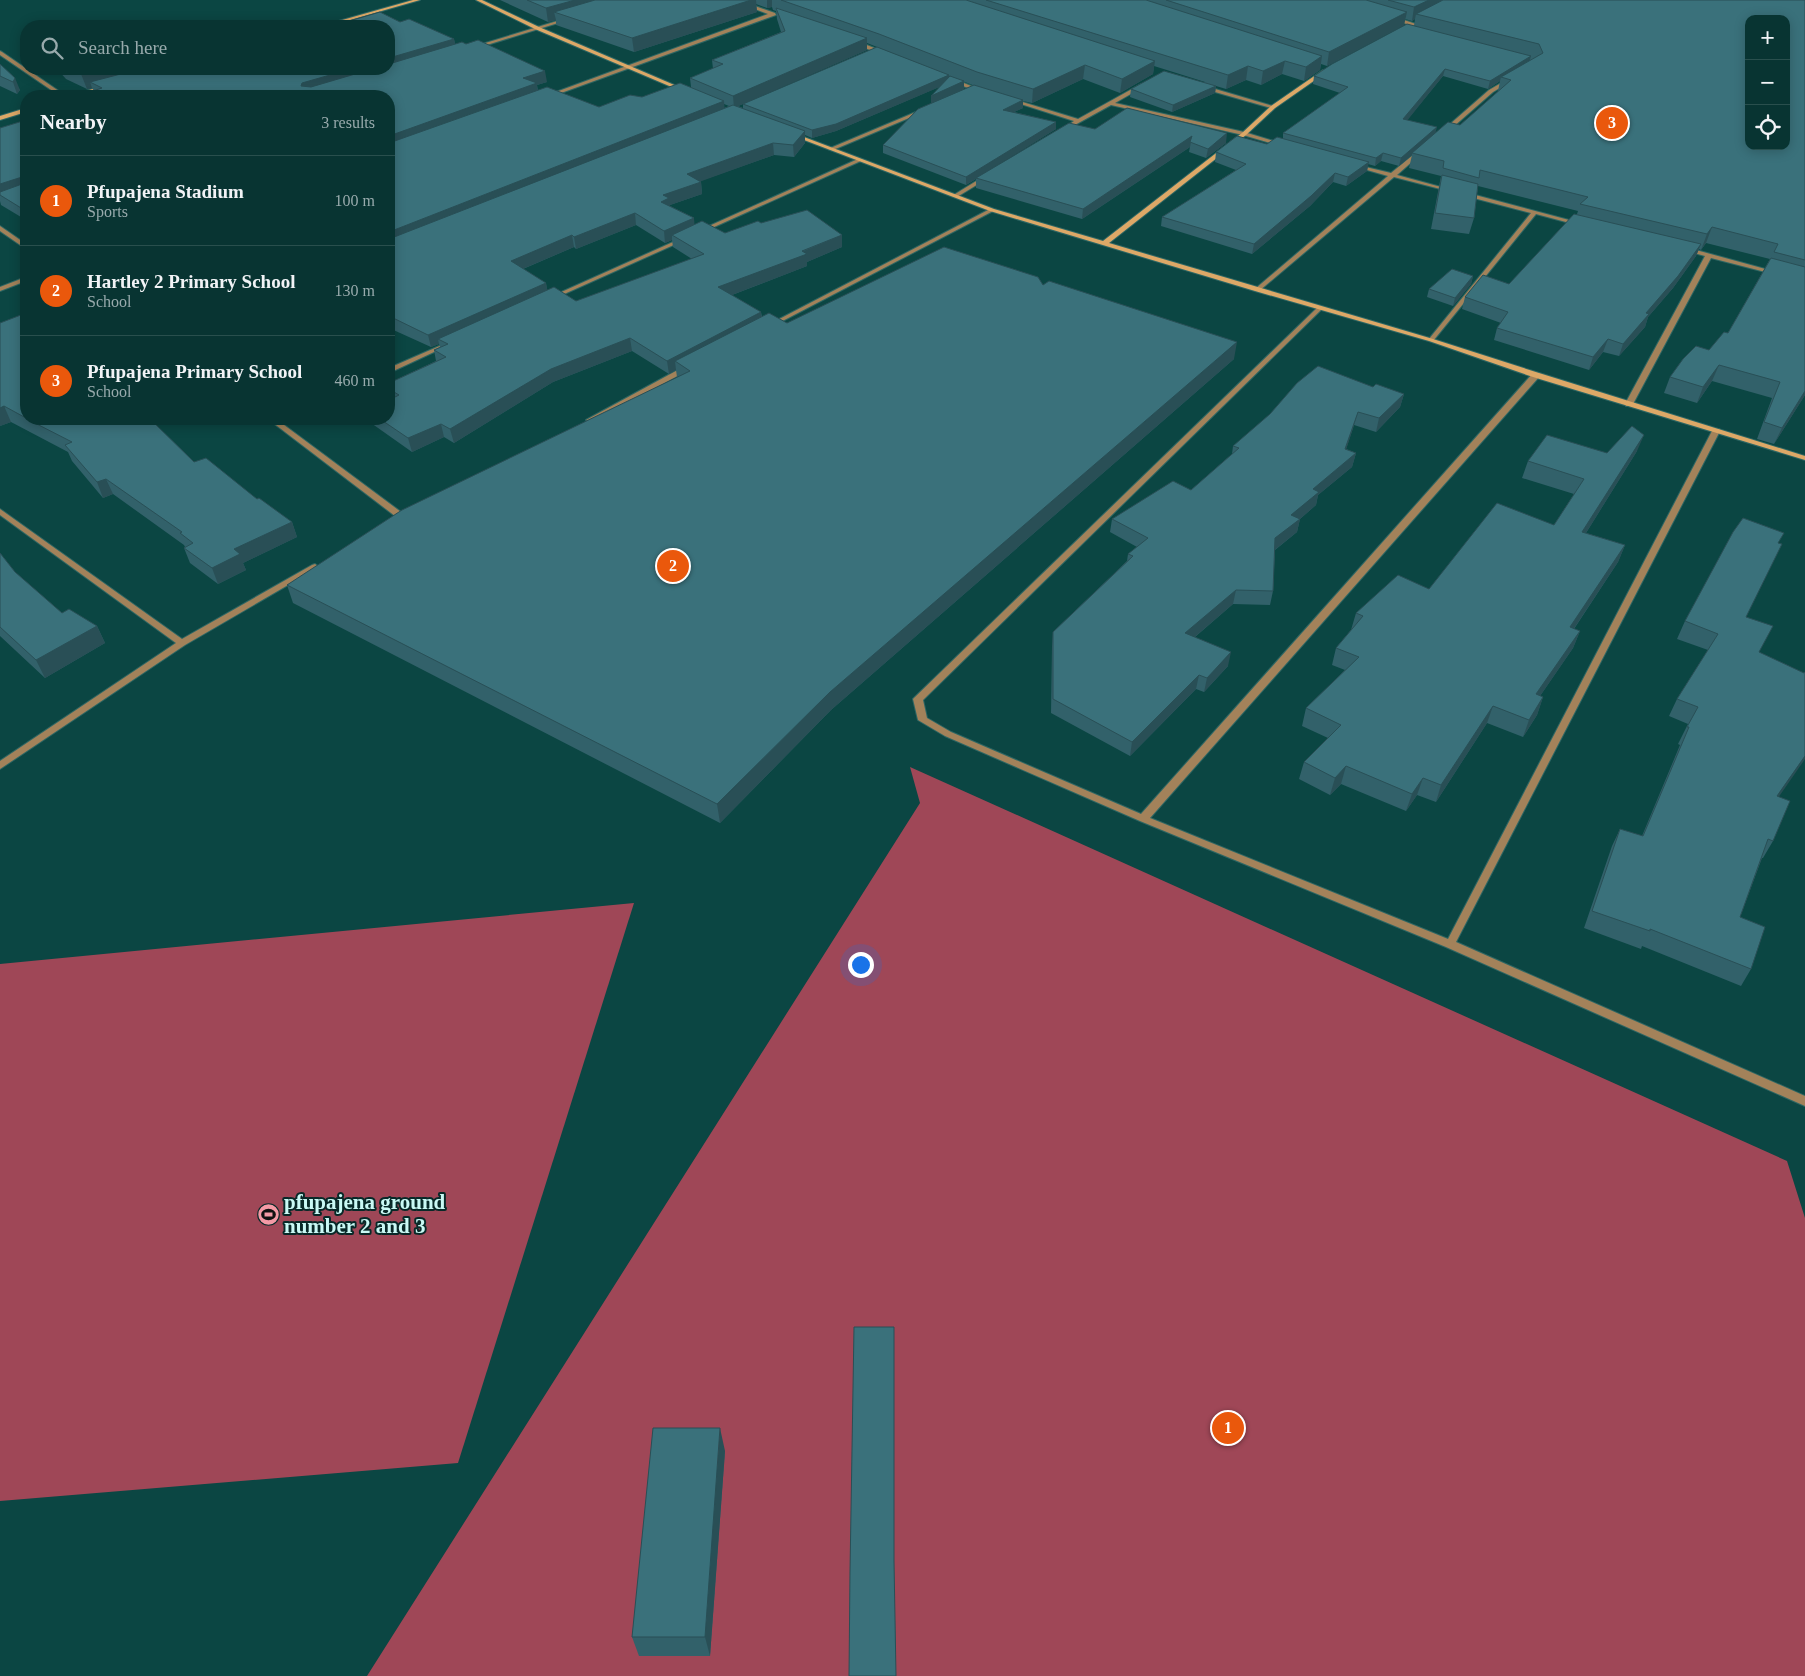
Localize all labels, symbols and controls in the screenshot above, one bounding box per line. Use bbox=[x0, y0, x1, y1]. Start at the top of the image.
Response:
map controls bbox=[1745, 15, 1790, 150]
button: + bbox=[1745, 15, 1790, 60]
search box bbox=[20, 20, 395, 75]
icon: search bbox=[38, 34, 66, 62]
text: Search here bbox=[78, 37, 167, 58]
button: − bbox=[1745, 60, 1790, 105]
pin: 3 bbox=[1596, 104, 1628, 142]
button: locate bbox=[1745, 105, 1790, 150]
text: Nearby bbox=[40, 110, 107, 134]
text: 3 results bbox=[321, 114, 375, 131]
text: Pfupajena Stadium bbox=[87, 181, 244, 202]
text: 1 bbox=[52, 192, 60, 209]
text: 100 m bbox=[335, 192, 375, 209]
text: Sports bbox=[87, 203, 128, 220]
text: Hartley 2 Primary School bbox=[87, 271, 295, 292]
text: 2 bbox=[52, 282, 60, 299]
text: 130 m bbox=[335, 282, 375, 299]
text: School bbox=[87, 293, 131, 310]
text: Pfupajena Primary School bbox=[87, 361, 302, 382]
text: 3 bbox=[52, 372, 60, 389]
text: 460 m bbox=[335, 372, 375, 389]
text: School bbox=[87, 383, 131, 400]
pin: 2 bbox=[657, 547, 689, 585]
your location bbox=[848, 952, 874, 978]
place label: pfupajena ground number 2 and 3 bbox=[284, 1190, 446, 1238]
sports icon: pfupajena ground number 2 and 3 bbox=[256, 1202, 280, 1226]
pin: 1 bbox=[1212, 1409, 1244, 1447]

